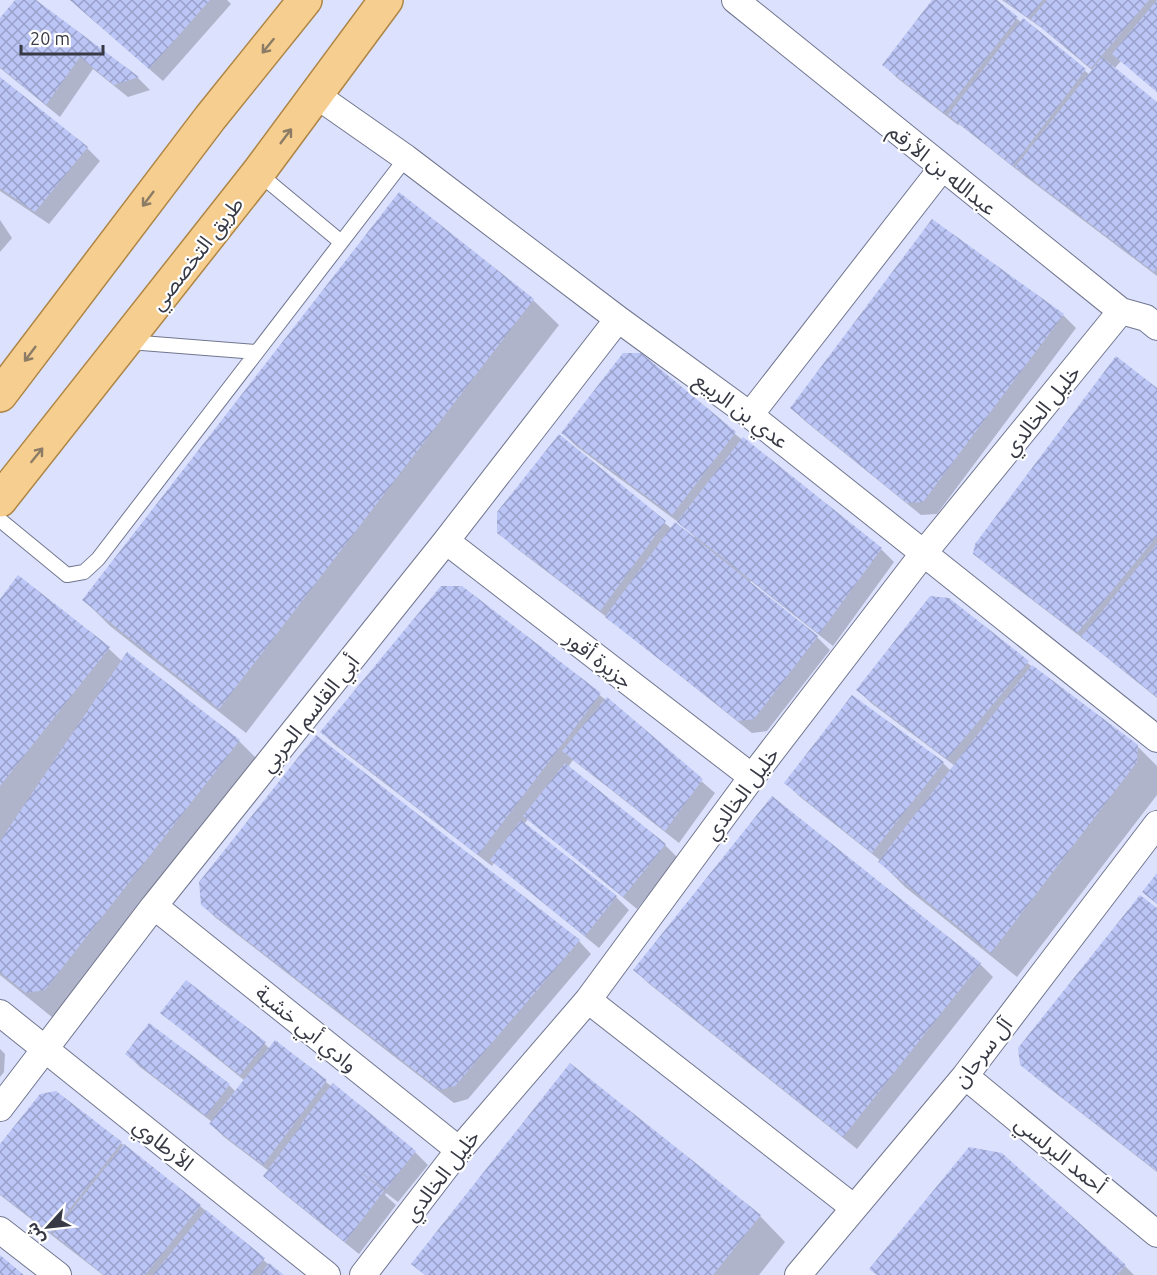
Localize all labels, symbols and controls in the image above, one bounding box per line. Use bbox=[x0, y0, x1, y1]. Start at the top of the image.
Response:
scale bar bbox=[21, 18, 104, 56]
text: 20 m bbox=[30, 28, 70, 48]
one-way arrow bbox=[262, 38, 275, 54]
street label: عبدالله بن الأرقم bbox=[882, 118, 1002, 223]
one-way arrow bbox=[280, 128, 292, 144]
one-way arrow bbox=[141, 191, 154, 207]
street label: طريق التخصصي bbox=[144, 192, 251, 317]
one-way arrow bbox=[24, 346, 36, 362]
street label: خليل الخالدي bbox=[997, 360, 1088, 463]
street label: عدي بن الربيع bbox=[687, 367, 794, 457]
one-way arrow bbox=[30, 447, 43, 463]
street label: جزيرة أقور bbox=[559, 625, 638, 694]
street label: أبي القاسم الحربي bbox=[255, 650, 367, 779]
street label: خليل الخالدي bbox=[699, 742, 787, 847]
street label: وادي أبي خشبة bbox=[248, 980, 363, 1080]
street label: آل سرحان bbox=[948, 1012, 1018, 1092]
street label: أحمد البرلسي bbox=[1008, 1110, 1111, 1202]
street label: الأرطاوي bbox=[126, 1113, 199, 1179]
street label: خليل الخالدي bbox=[398, 1125, 488, 1228]
north arrow bbox=[18, 1197, 78, 1257]
text: ش bbox=[22, 1219, 49, 1248]

